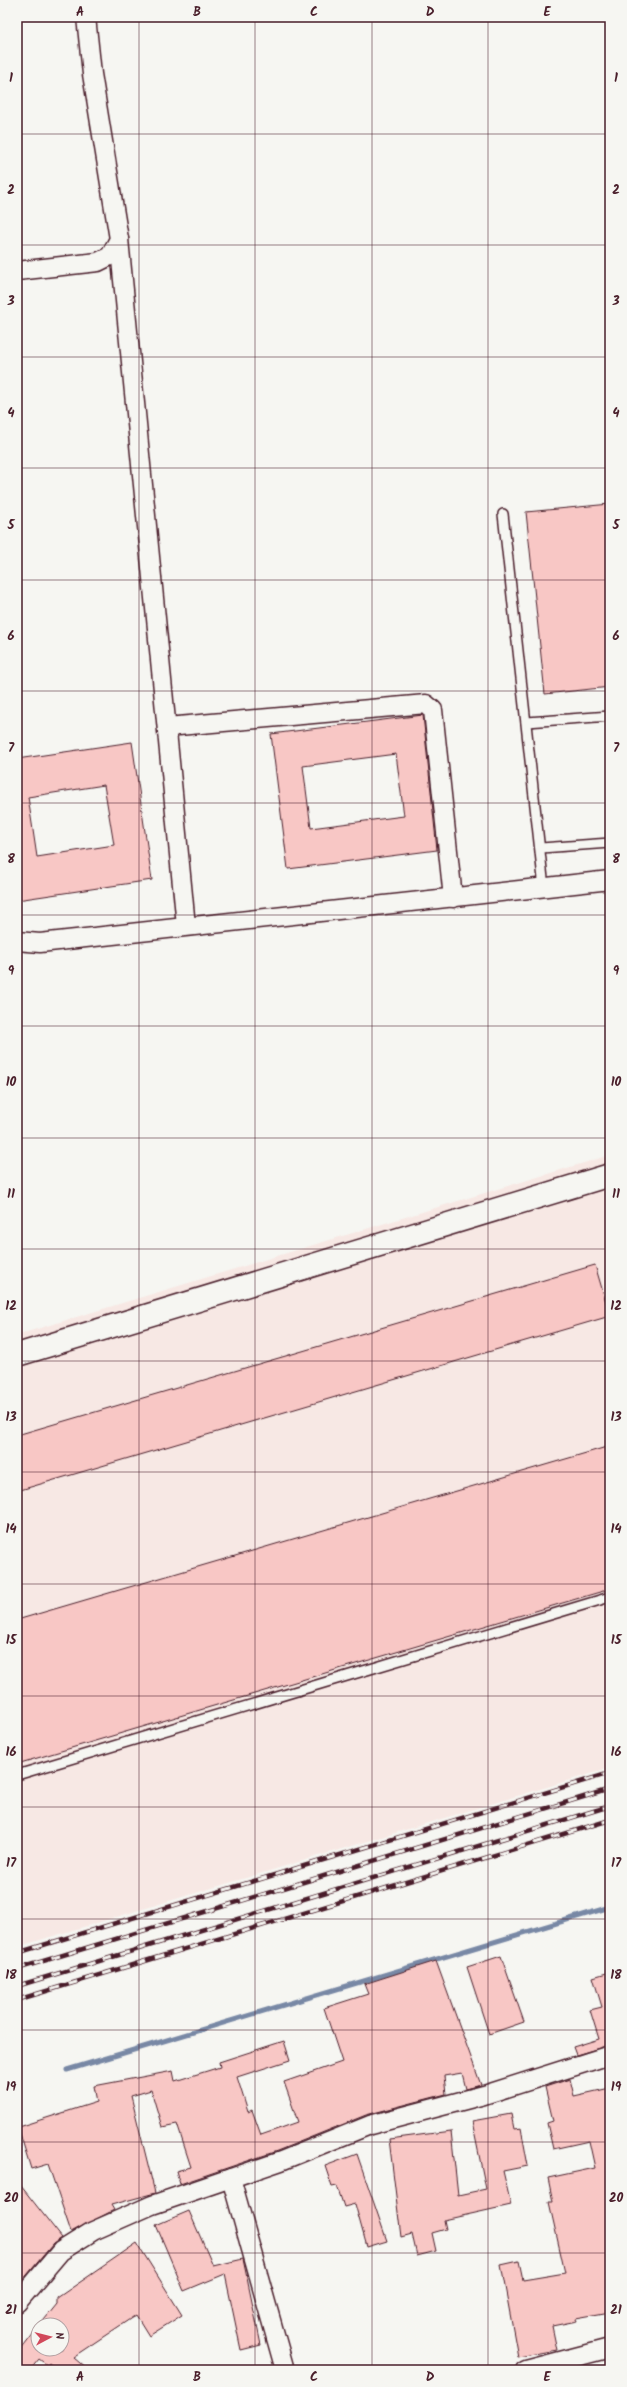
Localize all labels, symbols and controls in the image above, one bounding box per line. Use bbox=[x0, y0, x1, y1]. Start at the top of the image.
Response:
text: A bbox=[76, 2, 84, 23]
text: B bbox=[193, 2, 201, 23]
text: C bbox=[310, 2, 318, 23]
text: D bbox=[426, 2, 435, 23]
text: E bbox=[543, 2, 551, 23]
text: 1 bbox=[9, 68, 13, 89]
text: 1 bbox=[614, 68, 618, 89]
text: 2 bbox=[7, 180, 15, 201]
text: 2 bbox=[612, 180, 620, 201]
text: 3 bbox=[6, 291, 15, 312]
text: 3 bbox=[611, 291, 620, 312]
text: 4 bbox=[7, 403, 15, 424]
text: 4 bbox=[612, 403, 620, 424]
text: 5 bbox=[7, 515, 16, 536]
text: 5 bbox=[612, 515, 621, 536]
text: 6 bbox=[7, 626, 15, 647]
text: 6 bbox=[612, 626, 620, 647]
text: 7 bbox=[8, 738, 15, 759]
text: 7 bbox=[613, 738, 620, 759]
text: 8 bbox=[7, 849, 15, 870]
text: 8 bbox=[612, 849, 620, 870]
text: 9 bbox=[8, 961, 15, 982]
text: 9 bbox=[613, 961, 620, 982]
text: 10 bbox=[6, 1072, 17, 1093]
text: 10 bbox=[611, 1072, 622, 1093]
text: 11 bbox=[7, 1184, 15, 1205]
text: 11 bbox=[612, 1184, 620, 1205]
text: 12 bbox=[5, 1296, 17, 1317]
text: 12 bbox=[610, 1296, 622, 1317]
text: 13 bbox=[5, 1407, 17, 1428]
text: 13 bbox=[610, 1407, 622, 1428]
text: 14 bbox=[5, 1519, 17, 1540]
text: 14 bbox=[610, 1519, 622, 1540]
text: 15 bbox=[6, 1630, 18, 1651]
text: 15 bbox=[611, 1630, 623, 1651]
text: 16 bbox=[6, 1742, 16, 1763]
text: 16 bbox=[611, 1742, 621, 1763]
text: 17 bbox=[6, 1853, 17, 1874]
text: 17 bbox=[611, 1853, 622, 1874]
text: 18 bbox=[5, 1965, 17, 1986]
text: 18 bbox=[610, 1965, 622, 1986]
text: 19 bbox=[6, 2077, 17, 2098]
text: 19 bbox=[611, 2077, 622, 2098]
text: 20 bbox=[4, 2188, 18, 2209]
text: 20 bbox=[609, 2188, 623, 2209]
text: 21 bbox=[5, 2300, 17, 2321]
text: 21 bbox=[610, 2300, 622, 2321]
north arrow bbox=[30, 2317, 70, 2357]
text: N bbox=[50, 2331, 68, 2340]
text: A bbox=[76, 2367, 84, 2387]
text: B bbox=[193, 2367, 201, 2387]
text: C bbox=[310, 2367, 318, 2387]
text: D bbox=[426, 2367, 435, 2387]
text: E bbox=[543, 2367, 551, 2387]

